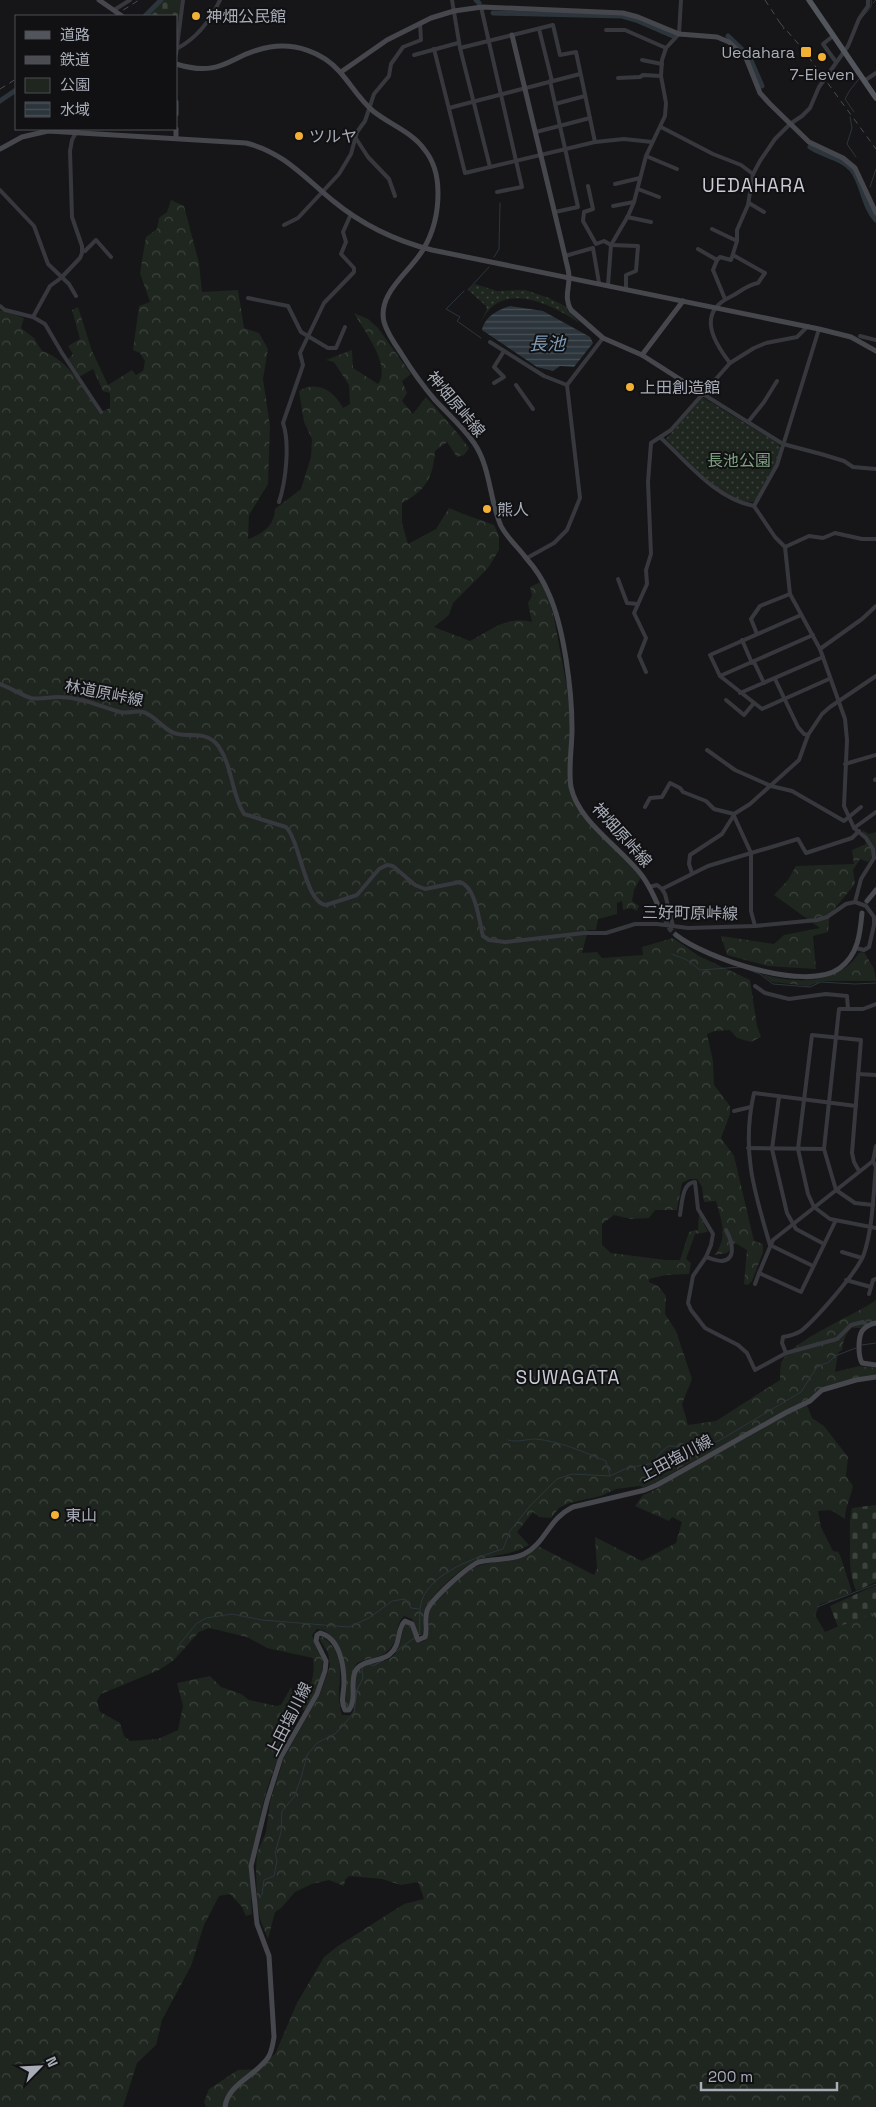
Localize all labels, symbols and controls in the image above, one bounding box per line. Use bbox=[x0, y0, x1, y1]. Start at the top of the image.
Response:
place label: 神畑公民館 bbox=[206, 6, 286, 27]
marker: 神畑公民館 bbox=[190, 10, 202, 22]
legend bbox=[15, 15, 178, 130]
text: 道路 bbox=[60, 25, 90, 44]
place label: Uedahara bbox=[721, 42, 795, 63]
marker: Uedahara bbox=[799, 45, 813, 59]
text: 鉄道 bbox=[60, 50, 90, 69]
marker: 7-Eleven bbox=[816, 51, 828, 63]
place label: 7-Eleven bbox=[789, 64, 855, 85]
text: 公園 bbox=[60, 75, 90, 94]
text: 水域 bbox=[60, 100, 90, 119]
place label: ツルヤ bbox=[309, 126, 357, 147]
marker: ツルヤ bbox=[293, 130, 305, 142]
district label: UEDAHARA bbox=[702, 173, 806, 198]
water label: 長池 bbox=[529, 332, 567, 355]
street label: 神畑原峠線 bbox=[422, 367, 490, 441]
place label: 上田創造館 bbox=[640, 377, 720, 398]
marker: 上田創造館 bbox=[624, 381, 636, 393]
park label: 長池公園 bbox=[707, 450, 771, 471]
place label: 熊人 bbox=[497, 499, 529, 520]
marker: 熊人 bbox=[481, 503, 493, 515]
street label: 林道原峠線 bbox=[63, 675, 145, 711]
street label: 神畑原峠線 bbox=[587, 798, 657, 872]
street label: 三好町原峠線 bbox=[642, 902, 738, 924]
district label: SUWAGATA bbox=[515, 1365, 621, 1390]
street label: 上田塩川線 bbox=[636, 1430, 716, 1486]
place label: 東山 bbox=[65, 1505, 97, 1526]
marker: 東山 bbox=[49, 1509, 61, 1521]
street label: 上田塩川線 bbox=[261, 1679, 317, 1759]
north arrow bbox=[15, 2042, 65, 2092]
text: N bbox=[42, 2054, 62, 2070]
scale bar bbox=[701, 2060, 837, 2092]
text: 200 m bbox=[708, 2067, 753, 2086]

